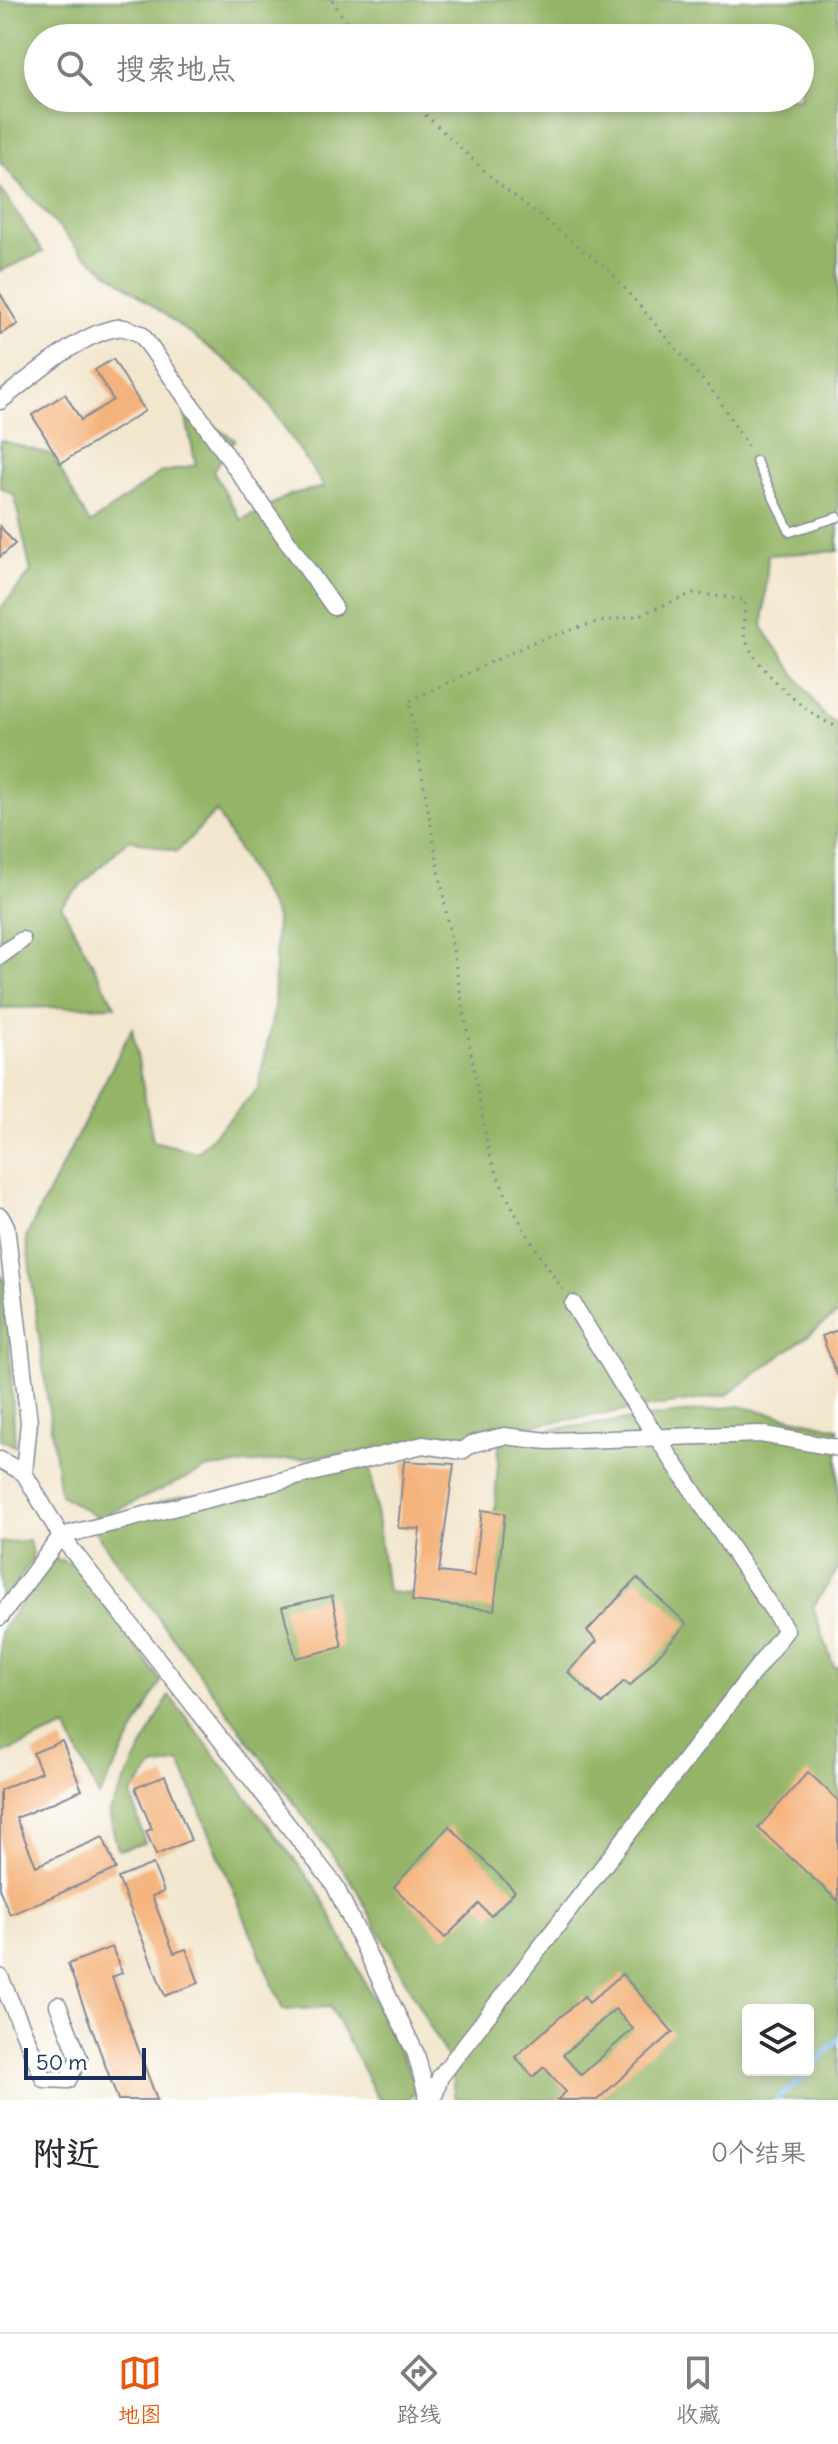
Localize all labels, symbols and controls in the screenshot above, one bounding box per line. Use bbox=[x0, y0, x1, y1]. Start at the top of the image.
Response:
search box bbox=[24, 24, 814, 112]
icon: search bbox=[52, 46, 96, 90]
text: 搜索地点 bbox=[116, 49, 236, 87]
map controls bbox=[742, 2004, 814, 2076]
button: layers bbox=[742, 2004, 814, 2076]
scale bar bbox=[24, 2044, 146, 2080]
text: 50 m bbox=[36, 2048, 88, 2076]
text: 附近 bbox=[32, 2131, 100, 2174]
text: 0个结果 bbox=[711, 2136, 806, 2169]
tab: 地图 bbox=[118, 2351, 162, 2428]
tab: 路线 bbox=[397, 2351, 441, 2428]
tab: 收藏 bbox=[676, 2351, 720, 2428]

